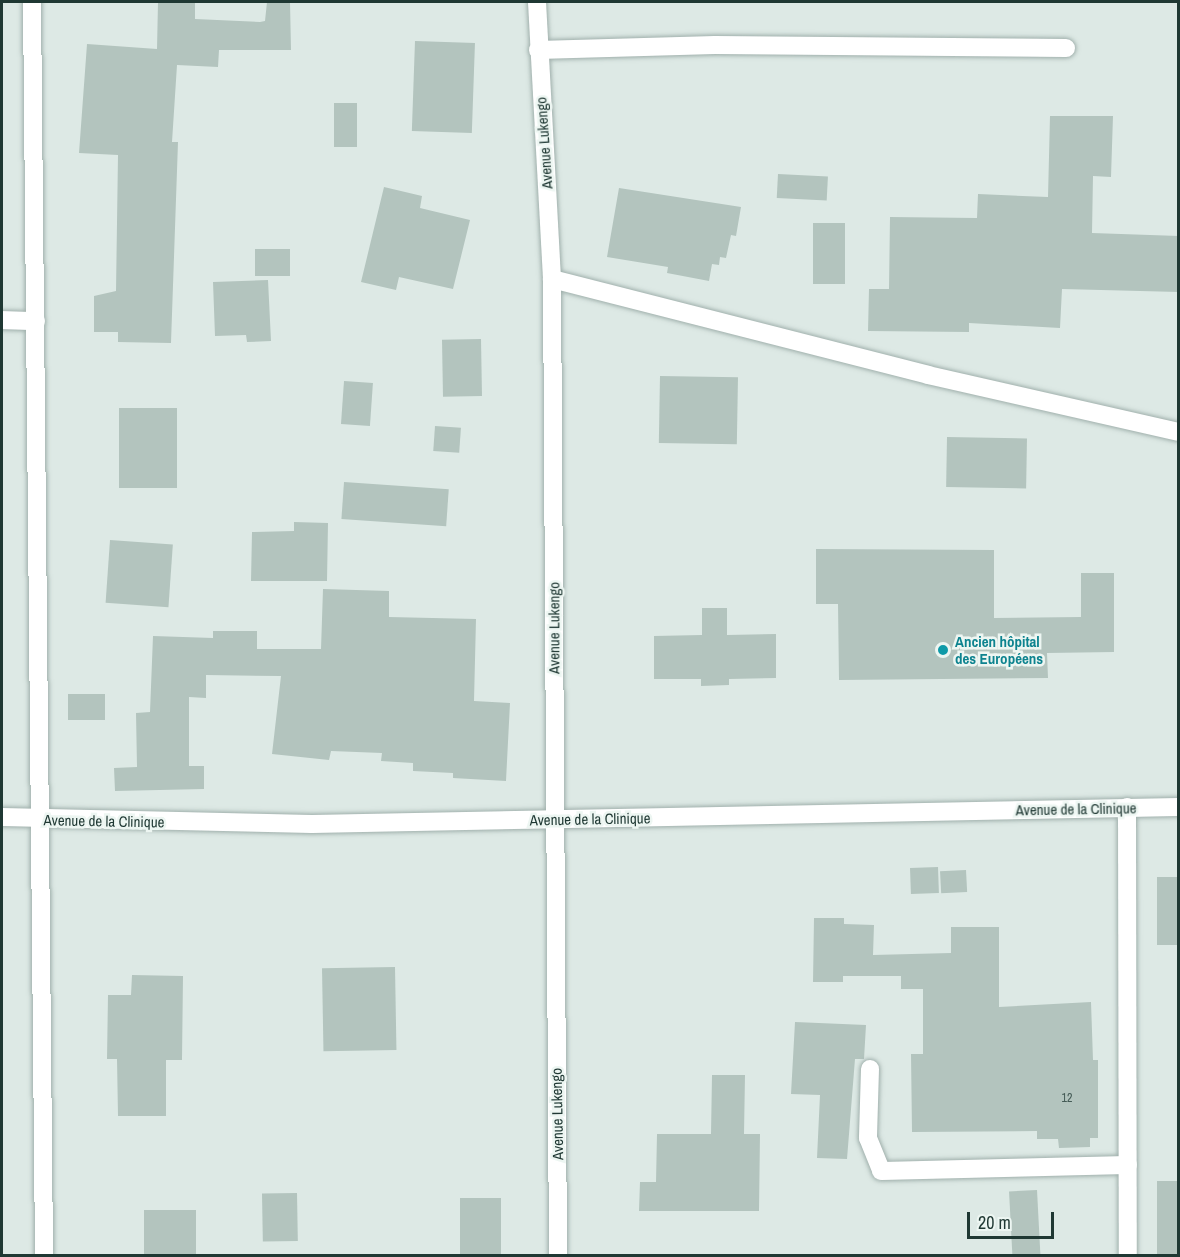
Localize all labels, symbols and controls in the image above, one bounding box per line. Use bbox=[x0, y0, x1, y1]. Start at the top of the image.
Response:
street label: Avenue Lukengo bbox=[532, 96, 556, 190]
street label: Avenue Lukengo bbox=[545, 582, 563, 674]
place label: Ancien hôpital des Européens bbox=[955, 632, 1043, 667]
marker: Ancien hôpital des Européens bbox=[936, 643, 950, 657]
street label: Avenue de la Clinique bbox=[1015, 799, 1137, 819]
street label: Avenue de la Clinique bbox=[529, 809, 651, 829]
street label: Avenue de la Clinique bbox=[43, 811, 165, 831]
street label: Avenue Lukengo bbox=[547, 1068, 567, 1160]
house number: 12 bbox=[1062, 1092, 1072, 1106]
scale bar bbox=[970, 1200, 1057, 1238]
text: 20 m bbox=[978, 1210, 1011, 1235]

